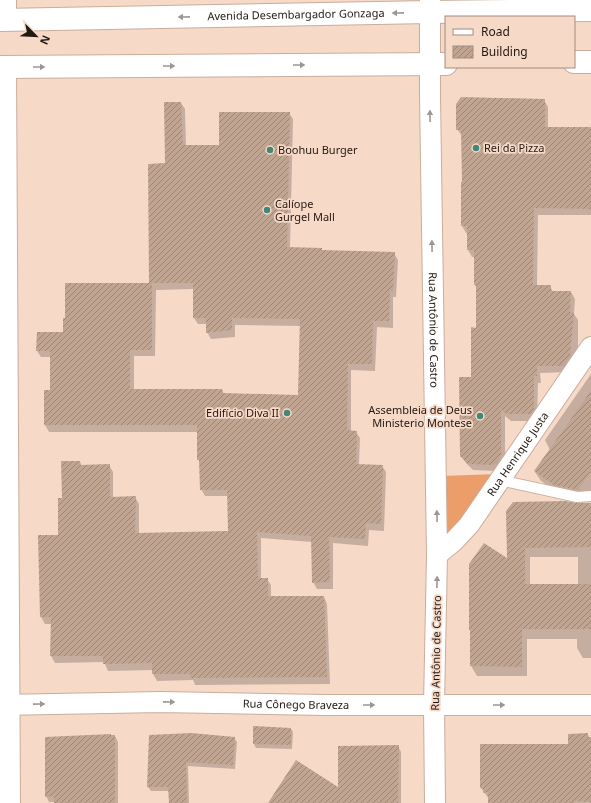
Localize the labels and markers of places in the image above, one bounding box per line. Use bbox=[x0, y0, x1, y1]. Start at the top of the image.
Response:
place label: Rei da Pizza bbox=[484, 140, 545, 155]
place label: Boohuu Burger bbox=[278, 142, 358, 157]
marker: Rei da Pizza bbox=[471, 143, 481, 153]
marker: Boohuu Burger bbox=[265, 145, 275, 155]
place label: Calíope Gurgel Mall bbox=[275, 196, 335, 224]
marker: Calíope Gurgel Mall bbox=[262, 205, 272, 215]
place label: Assembleia de Deus Ministerio Montese bbox=[368, 402, 472, 430]
place label: Edifício Diva II bbox=[206, 405, 279, 420]
marker: Edifício Diva II bbox=[282, 408, 292, 418]
marker: Assembleia de Deus Ministerio Montese bbox=[475, 411, 485, 421]

